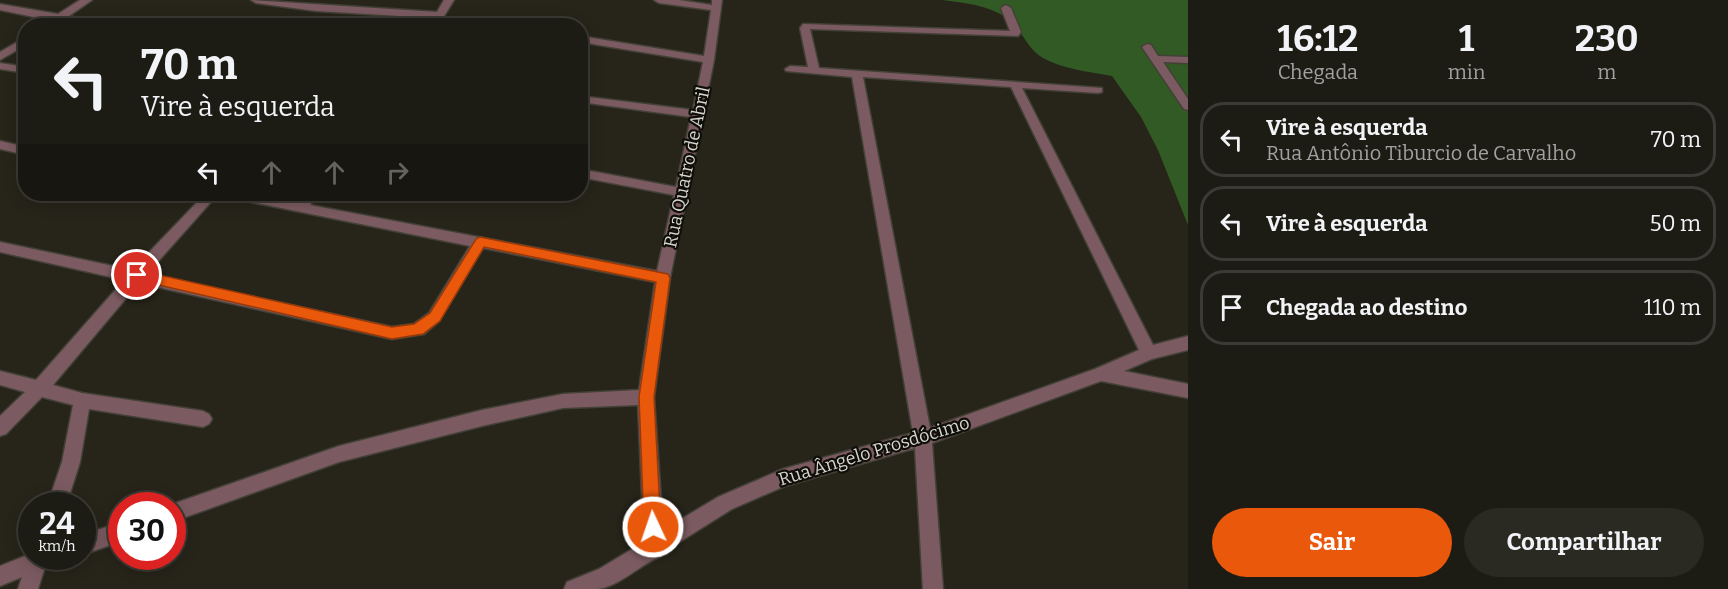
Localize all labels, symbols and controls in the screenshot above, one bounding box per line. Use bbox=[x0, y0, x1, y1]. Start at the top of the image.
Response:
text: 16:12 bbox=[1277, 17, 1358, 61]
text: 1 bbox=[1459, 17, 1474, 61]
text: 230 bbox=[1575, 17, 1639, 61]
text: 70 m bbox=[141, 40, 237, 90]
icon: left bbox=[42, 42, 120, 120]
text: Chegada bbox=[1278, 60, 1358, 84]
text: min bbox=[1448, 60, 1485, 84]
text: m bbox=[1597, 60, 1616, 84]
street label: Rua Quatro de Abril bbox=[659, 85, 715, 249]
text: Vire à esquerda bbox=[141, 91, 335, 123]
text: Vire à esquerda bbox=[1266, 114, 1427, 141]
icon: left bbox=[1215, 123, 1248, 156]
text: 70 m bbox=[1651, 126, 1701, 153]
text: Rua Antônio Tiburcio de Carvalho bbox=[1266, 141, 1576, 165]
icon: left bbox=[192, 156, 225, 189]
icon: ahead bbox=[255, 156, 288, 189]
icon: ahead bbox=[318, 156, 351, 189]
icon: right bbox=[381, 156, 414, 189]
icon: left bbox=[1215, 207, 1248, 240]
text: Vire à esquerda bbox=[1266, 210, 1427, 237]
text: 50 m bbox=[1650, 210, 1701, 237]
pin bbox=[111, 249, 162, 300]
icon: arrive bbox=[120, 258, 153, 291]
icon: arrive bbox=[1215, 291, 1248, 324]
text: Chegada ao destino bbox=[1266, 294, 1467, 321]
text: 110 m bbox=[1644, 294, 1701, 321]
street label: Rua Ângelo Prosdócimo bbox=[776, 411, 972, 491]
speed limit sign: 30 bbox=[108, 492, 186, 570]
position arrow bbox=[621, 495, 685, 559]
text: 24 bbox=[39, 506, 75, 542]
button: Sair bbox=[1212, 508, 1452, 577]
button: Compartilhar bbox=[1464, 508, 1704, 577]
text: km/h bbox=[38, 537, 76, 555]

